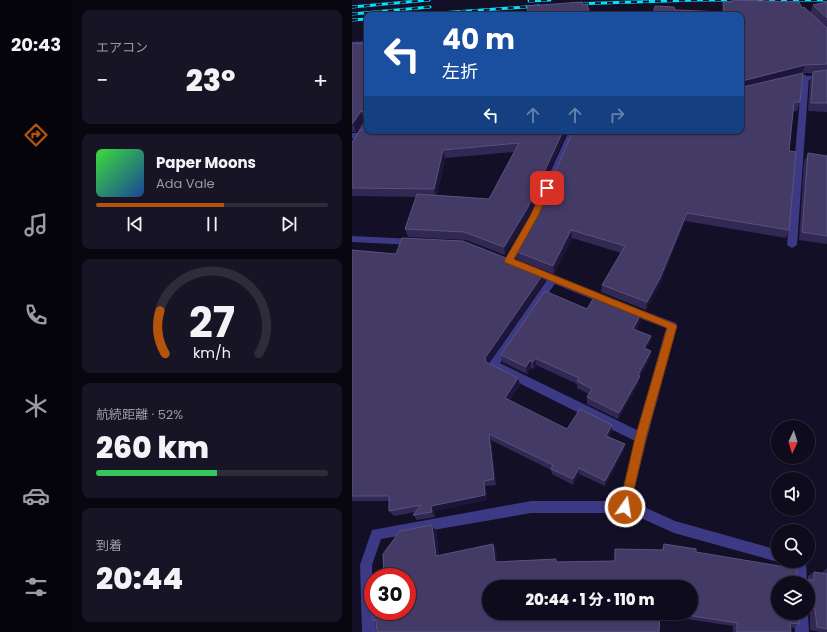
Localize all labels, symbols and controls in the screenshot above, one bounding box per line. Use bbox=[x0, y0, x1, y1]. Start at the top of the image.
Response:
text: 40 m bbox=[442, 20, 515, 59]
icon: left bbox=[376, 28, 428, 80]
text: 20:43 bbox=[11, 32, 61, 57]
text: エアコン bbox=[96, 38, 148, 57]
text: 23° bbox=[186, 59, 235, 102]
text: 左折 bbox=[442, 59, 478, 84]
text: − bbox=[96, 65, 108, 96]
text: + bbox=[313, 65, 328, 96]
icon: left bbox=[480, 104, 502, 126]
icon: ahead bbox=[522, 104, 544, 126]
icon: ahead bbox=[564, 104, 586, 126]
icon: right bbox=[606, 104, 628, 126]
icon: directions bbox=[22, 121, 50, 149]
text: Paper Moons bbox=[156, 152, 256, 173]
pin bbox=[530, 171, 564, 205]
text: Ada Vale bbox=[156, 174, 215, 193]
icon: arrive bbox=[536, 177, 558, 199]
icon: music bbox=[22, 211, 50, 239]
icon: previous bbox=[124, 213, 146, 235]
icon: pause bbox=[201, 213, 223, 235]
icon: next bbox=[278, 213, 300, 235]
text: 27 bbox=[189, 293, 235, 352]
icon: phone bbox=[22, 301, 50, 329]
text: km/h bbox=[193, 343, 231, 363]
icon: climate bbox=[22, 392, 50, 420]
text: 航続距離 · 52% bbox=[96, 405, 183, 424]
north arrow bbox=[771, 420, 815, 464]
map controls bbox=[771, 420, 815, 620]
text: 260 km bbox=[96, 426, 209, 469]
button: sound bbox=[771, 472, 815, 516]
icon: car bbox=[22, 482, 50, 510]
position arrow bbox=[604, 486, 646, 528]
button: search bbox=[771, 524, 815, 568]
text: 到着 bbox=[96, 536, 122, 555]
text: 20:44 bbox=[96, 557, 183, 600]
speed limit sign: 30 bbox=[364, 568, 416, 620]
icon: filters bbox=[22, 573, 50, 601]
button: layers bbox=[771, 576, 815, 620]
text: 20:44 · 1 分 · 110 m bbox=[526, 589, 654, 610]

